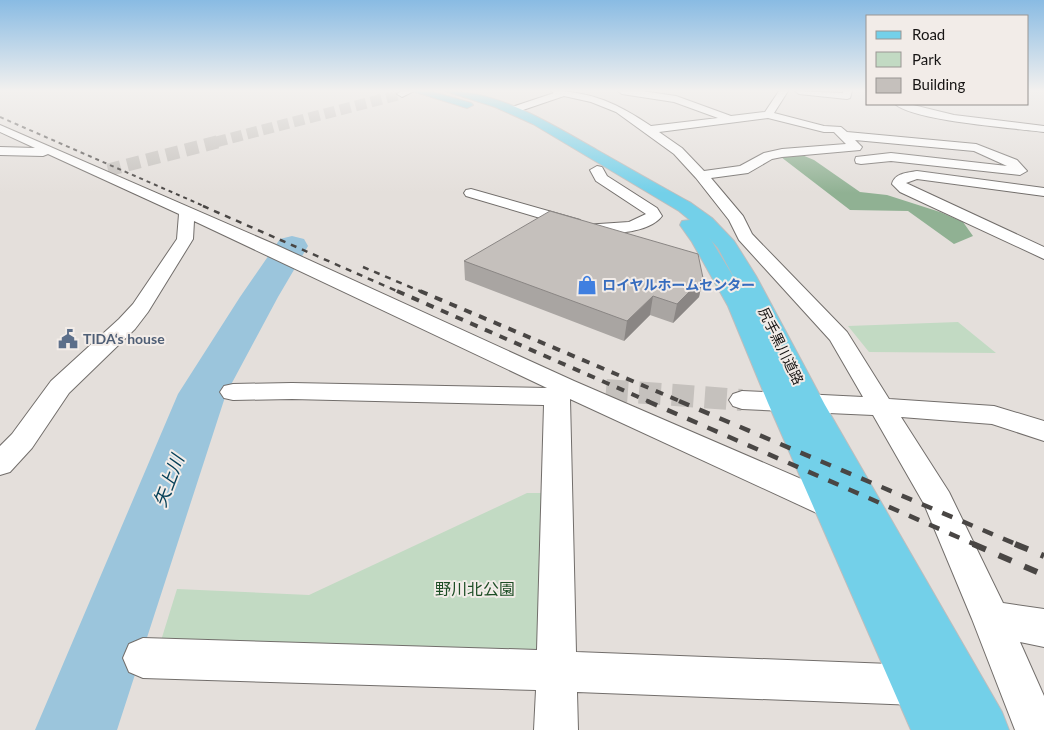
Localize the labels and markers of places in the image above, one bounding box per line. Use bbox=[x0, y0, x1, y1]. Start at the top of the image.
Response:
shop icon: ロイヤルホームセンター bbox=[576, 274, 598, 296]
place label: ロイヤルホームセンター bbox=[602, 276, 755, 293]
public building icon: TIDA‘s house bbox=[57, 328, 79, 350]
place label: TIDA‘s house bbox=[83, 330, 165, 347]

